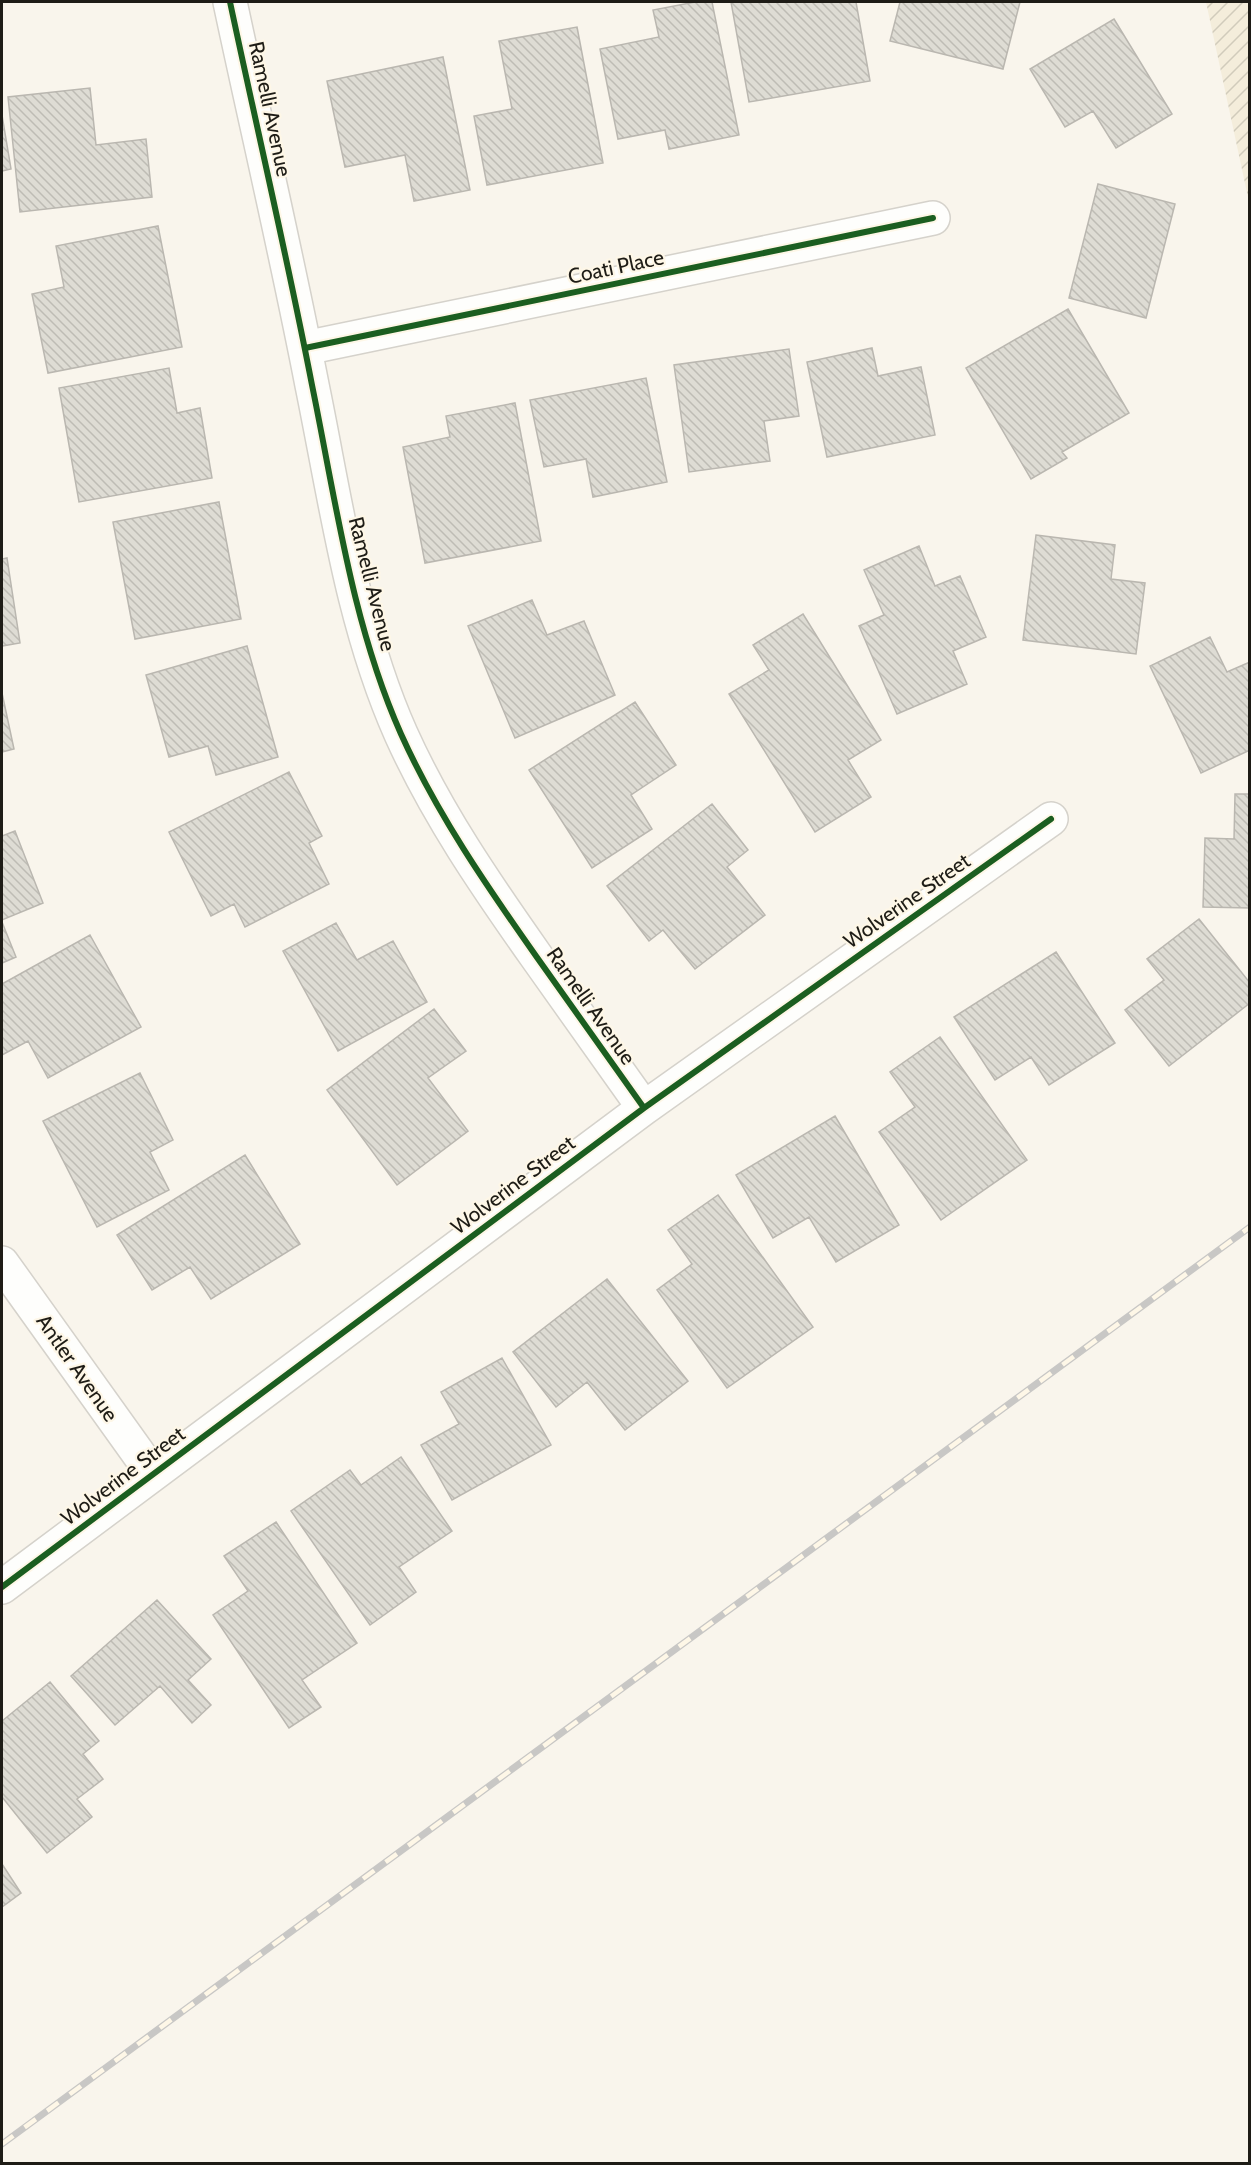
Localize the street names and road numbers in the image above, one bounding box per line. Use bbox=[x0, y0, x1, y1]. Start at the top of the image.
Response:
street label: Ramelli Avenue bbox=[244, 39, 297, 179]
street label: Coati Place bbox=[566, 244, 666, 289]
street label: Ramelli Avenue bbox=[344, 514, 401, 654]
street label: Wolverine Street bbox=[839, 848, 975, 953]
street label: Ramelli Avenue bbox=[542, 942, 641, 1069]
street label: Wolverine Street bbox=[446, 1130, 580, 1239]
street label: Antler Avenue bbox=[31, 1309, 124, 1426]
street label: Wolverine Street bbox=[56, 1421, 190, 1530]

